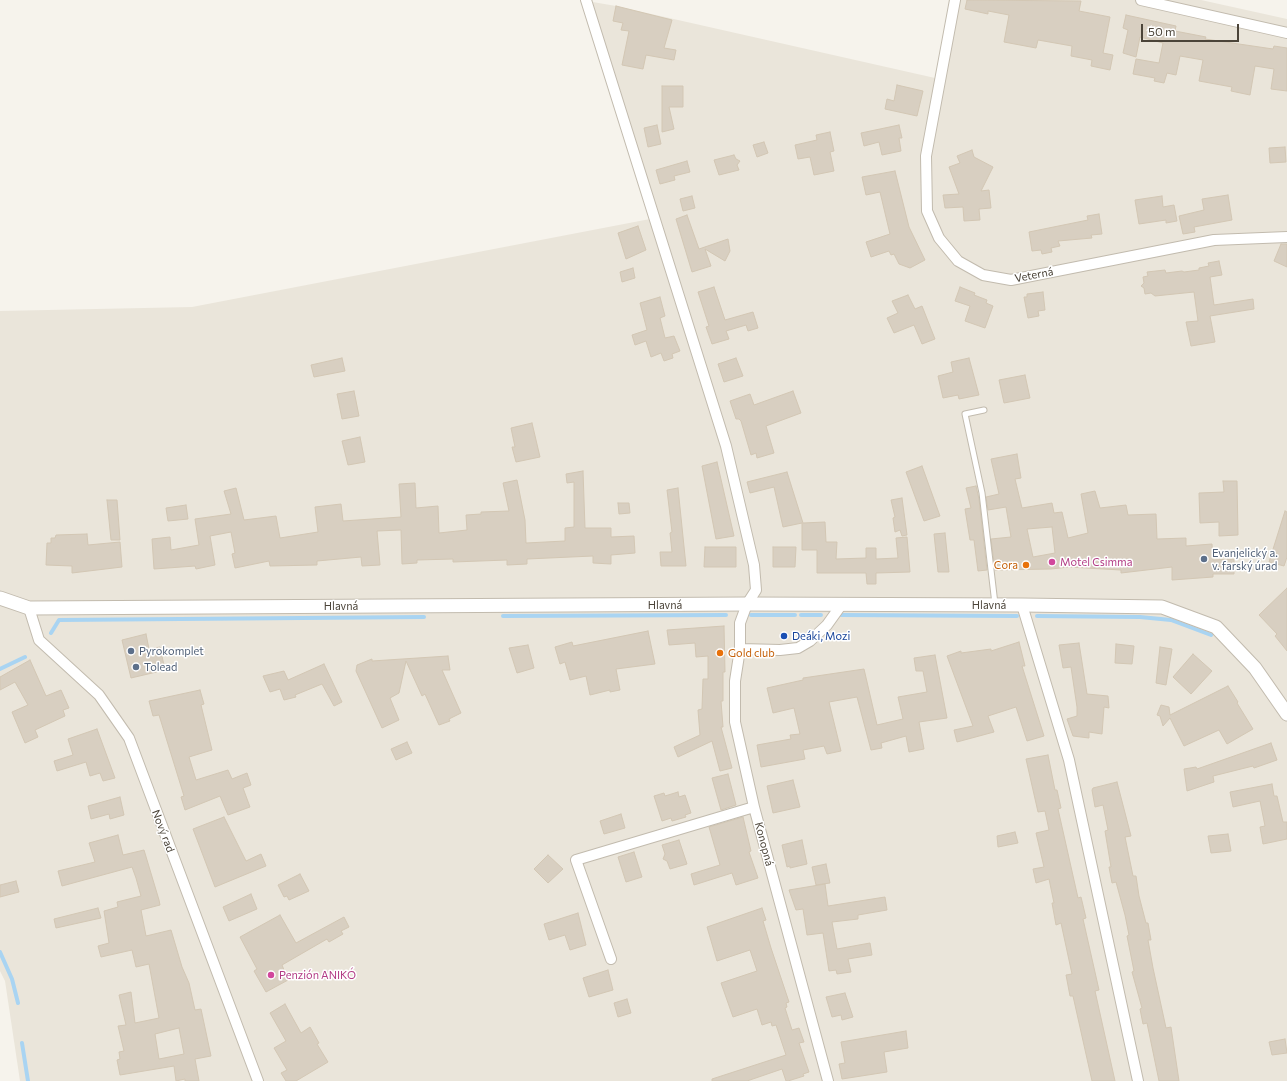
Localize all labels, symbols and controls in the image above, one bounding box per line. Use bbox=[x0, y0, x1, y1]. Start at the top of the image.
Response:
scale bar bbox=[1143, 16, 1241, 42]
text: 50 m bbox=[1148, 24, 1176, 38]
street label: Veterná bbox=[1014, 265, 1054, 285]
place label: Evanjelický a. v. farský úrad bbox=[1212, 546, 1278, 572]
marker: Evanjelický a. v. farský úrad bbox=[1199, 554, 1209, 564]
place label: Motel Csimma bbox=[1060, 555, 1132, 569]
marker: Motel Csimma bbox=[1047, 557, 1057, 567]
place label: Cora bbox=[994, 558, 1018, 572]
marker: Cora bbox=[1021, 560, 1031, 570]
street label: Hlavná bbox=[648, 598, 682, 612]
street label: Hlavná bbox=[972, 598, 1006, 612]
street label: Hlavná bbox=[324, 599, 358, 613]
place label: Deáki, Mozi bbox=[792, 629, 850, 643]
marker: Deáki, Mozi bbox=[779, 631, 789, 641]
place label: Pyrokomplet bbox=[139, 644, 204, 658]
marker: Pyrokomplet bbox=[126, 646, 136, 656]
place label: Gold club bbox=[728, 646, 775, 660]
marker: Gold club bbox=[715, 648, 725, 658]
place label: Tolead bbox=[144, 660, 177, 674]
marker: Tolead bbox=[131, 662, 141, 672]
street label: Nový rad bbox=[149, 808, 177, 854]
street label: Konopná bbox=[752, 821, 776, 867]
place label: Penzión ANIKÓ bbox=[279, 968, 356, 982]
marker: Penzión ANIKÓ bbox=[266, 970, 276, 980]

